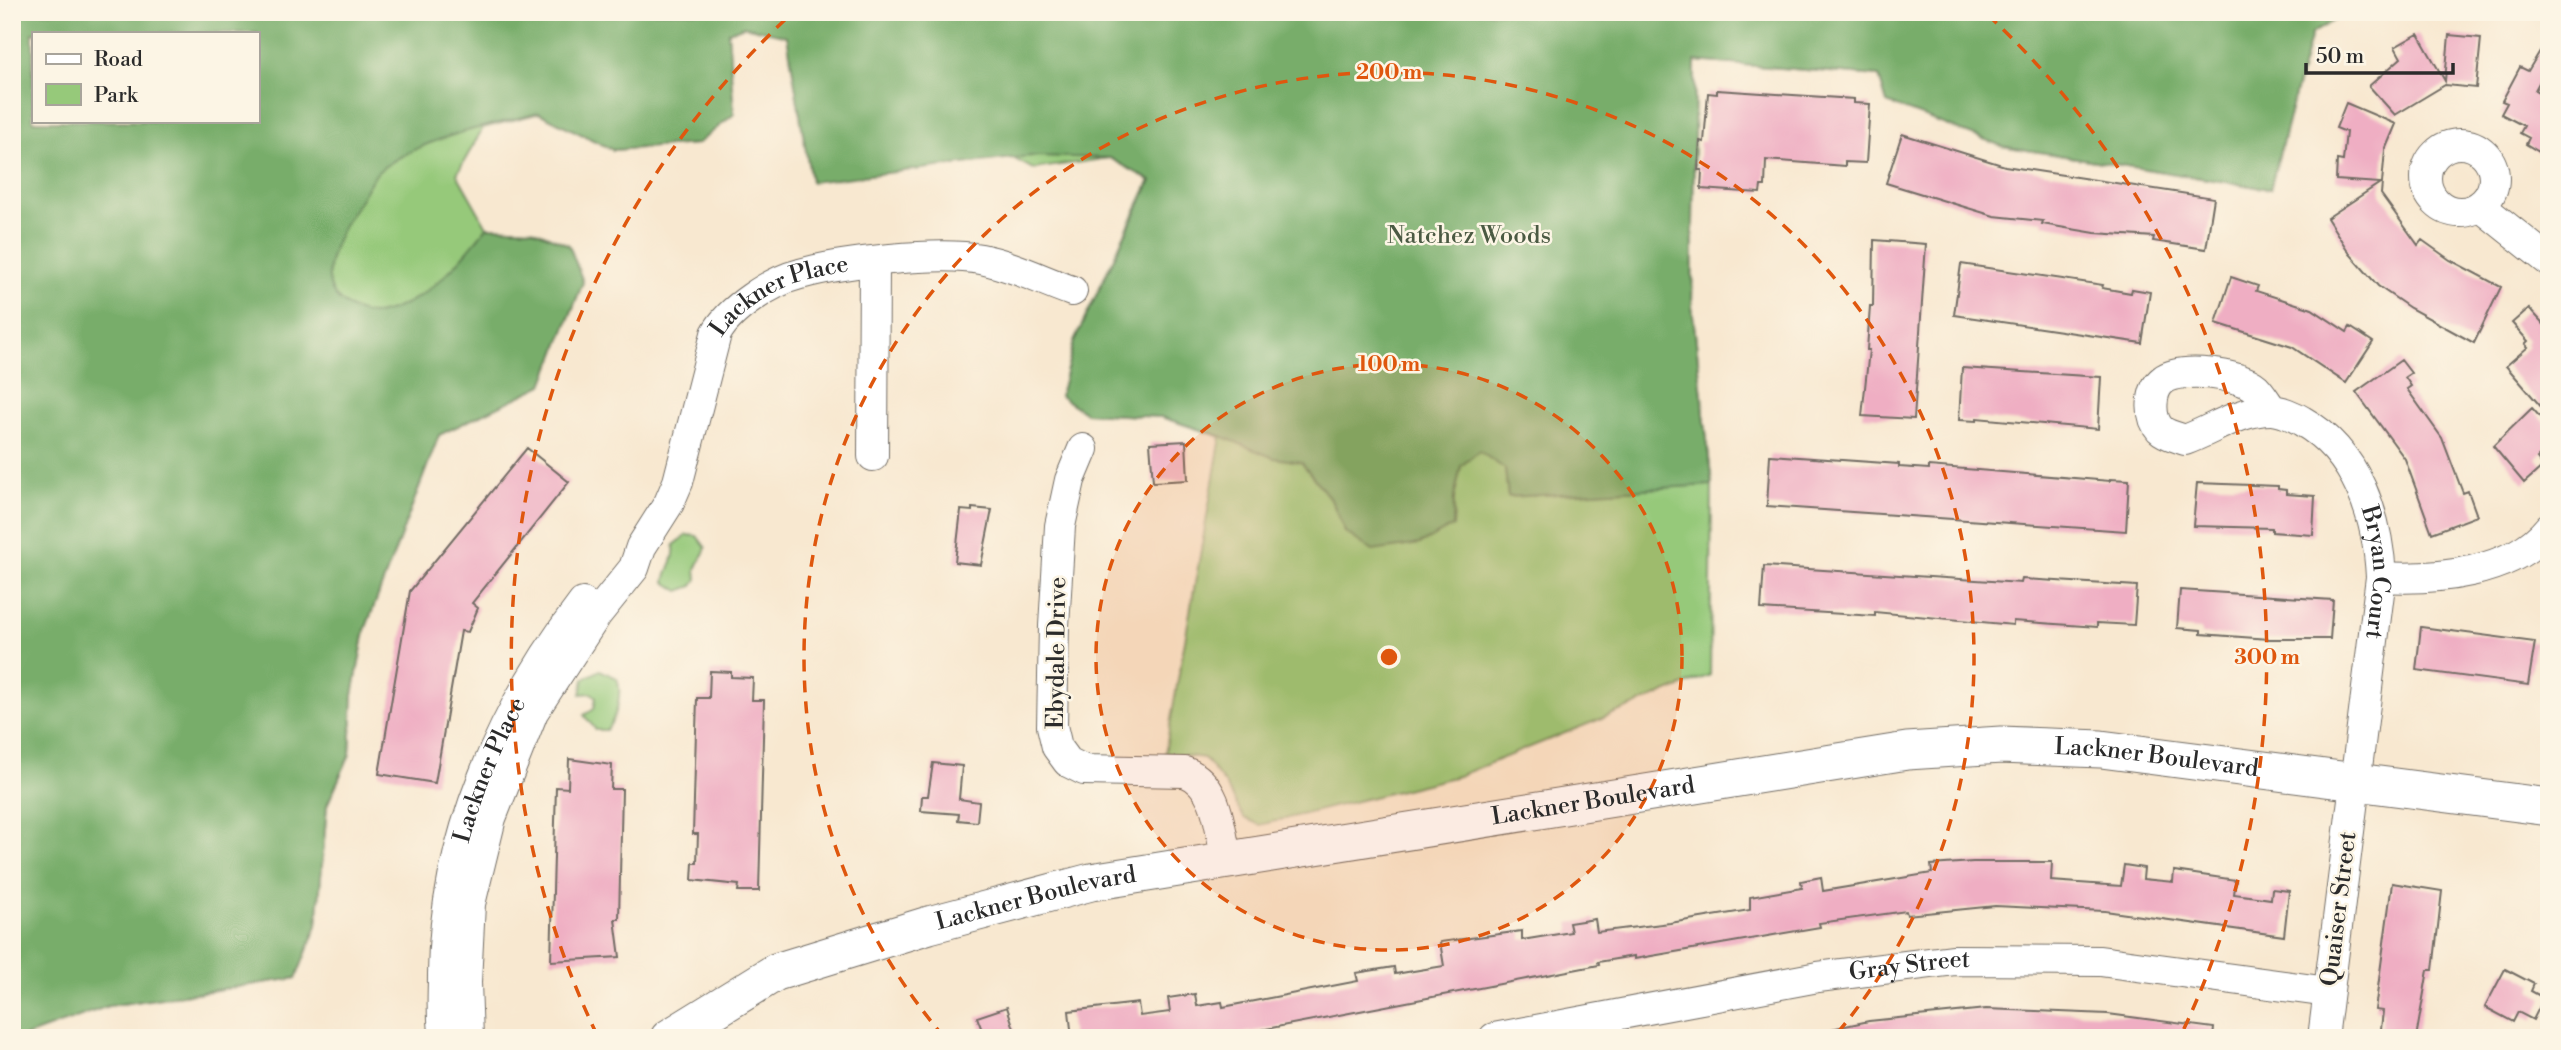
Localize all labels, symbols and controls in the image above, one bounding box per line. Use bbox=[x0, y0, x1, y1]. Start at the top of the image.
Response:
legend bbox=[32, 32, 259, 122]
scale bar bbox=[2306, 32, 2452, 76]
text: 50 m bbox=[2316, 44, 2364, 70]
text: Road bbox=[94, 47, 143, 73]
text: 200 m bbox=[1356, 60, 1422, 86]
text: Park bbox=[94, 83, 139, 109]
park label: Natchez Woods bbox=[1387, 221, 1551, 251]
street label: Lackner Place bbox=[703, 249, 850, 342]
text: 100 m bbox=[1358, 352, 1420, 378]
street label: Bryan Court bbox=[2354, 501, 2396, 641]
street label: Ebydale Drive bbox=[1041, 577, 1073, 729]
centre of rings bbox=[1377, 645, 1401, 669]
text: 300 m bbox=[2234, 645, 2300, 671]
street label: Lackner Place bbox=[447, 692, 533, 846]
street label: Lackner Boulevard bbox=[2054, 732, 2261, 784]
street label: Lackner Boulevard bbox=[1489, 770, 1697, 832]
street label: Quaiser Street bbox=[2315, 829, 2363, 988]
street label: Lackner Boulevard bbox=[932, 860, 1139, 938]
street label: Gray Street bbox=[1847, 945, 1971, 988]

